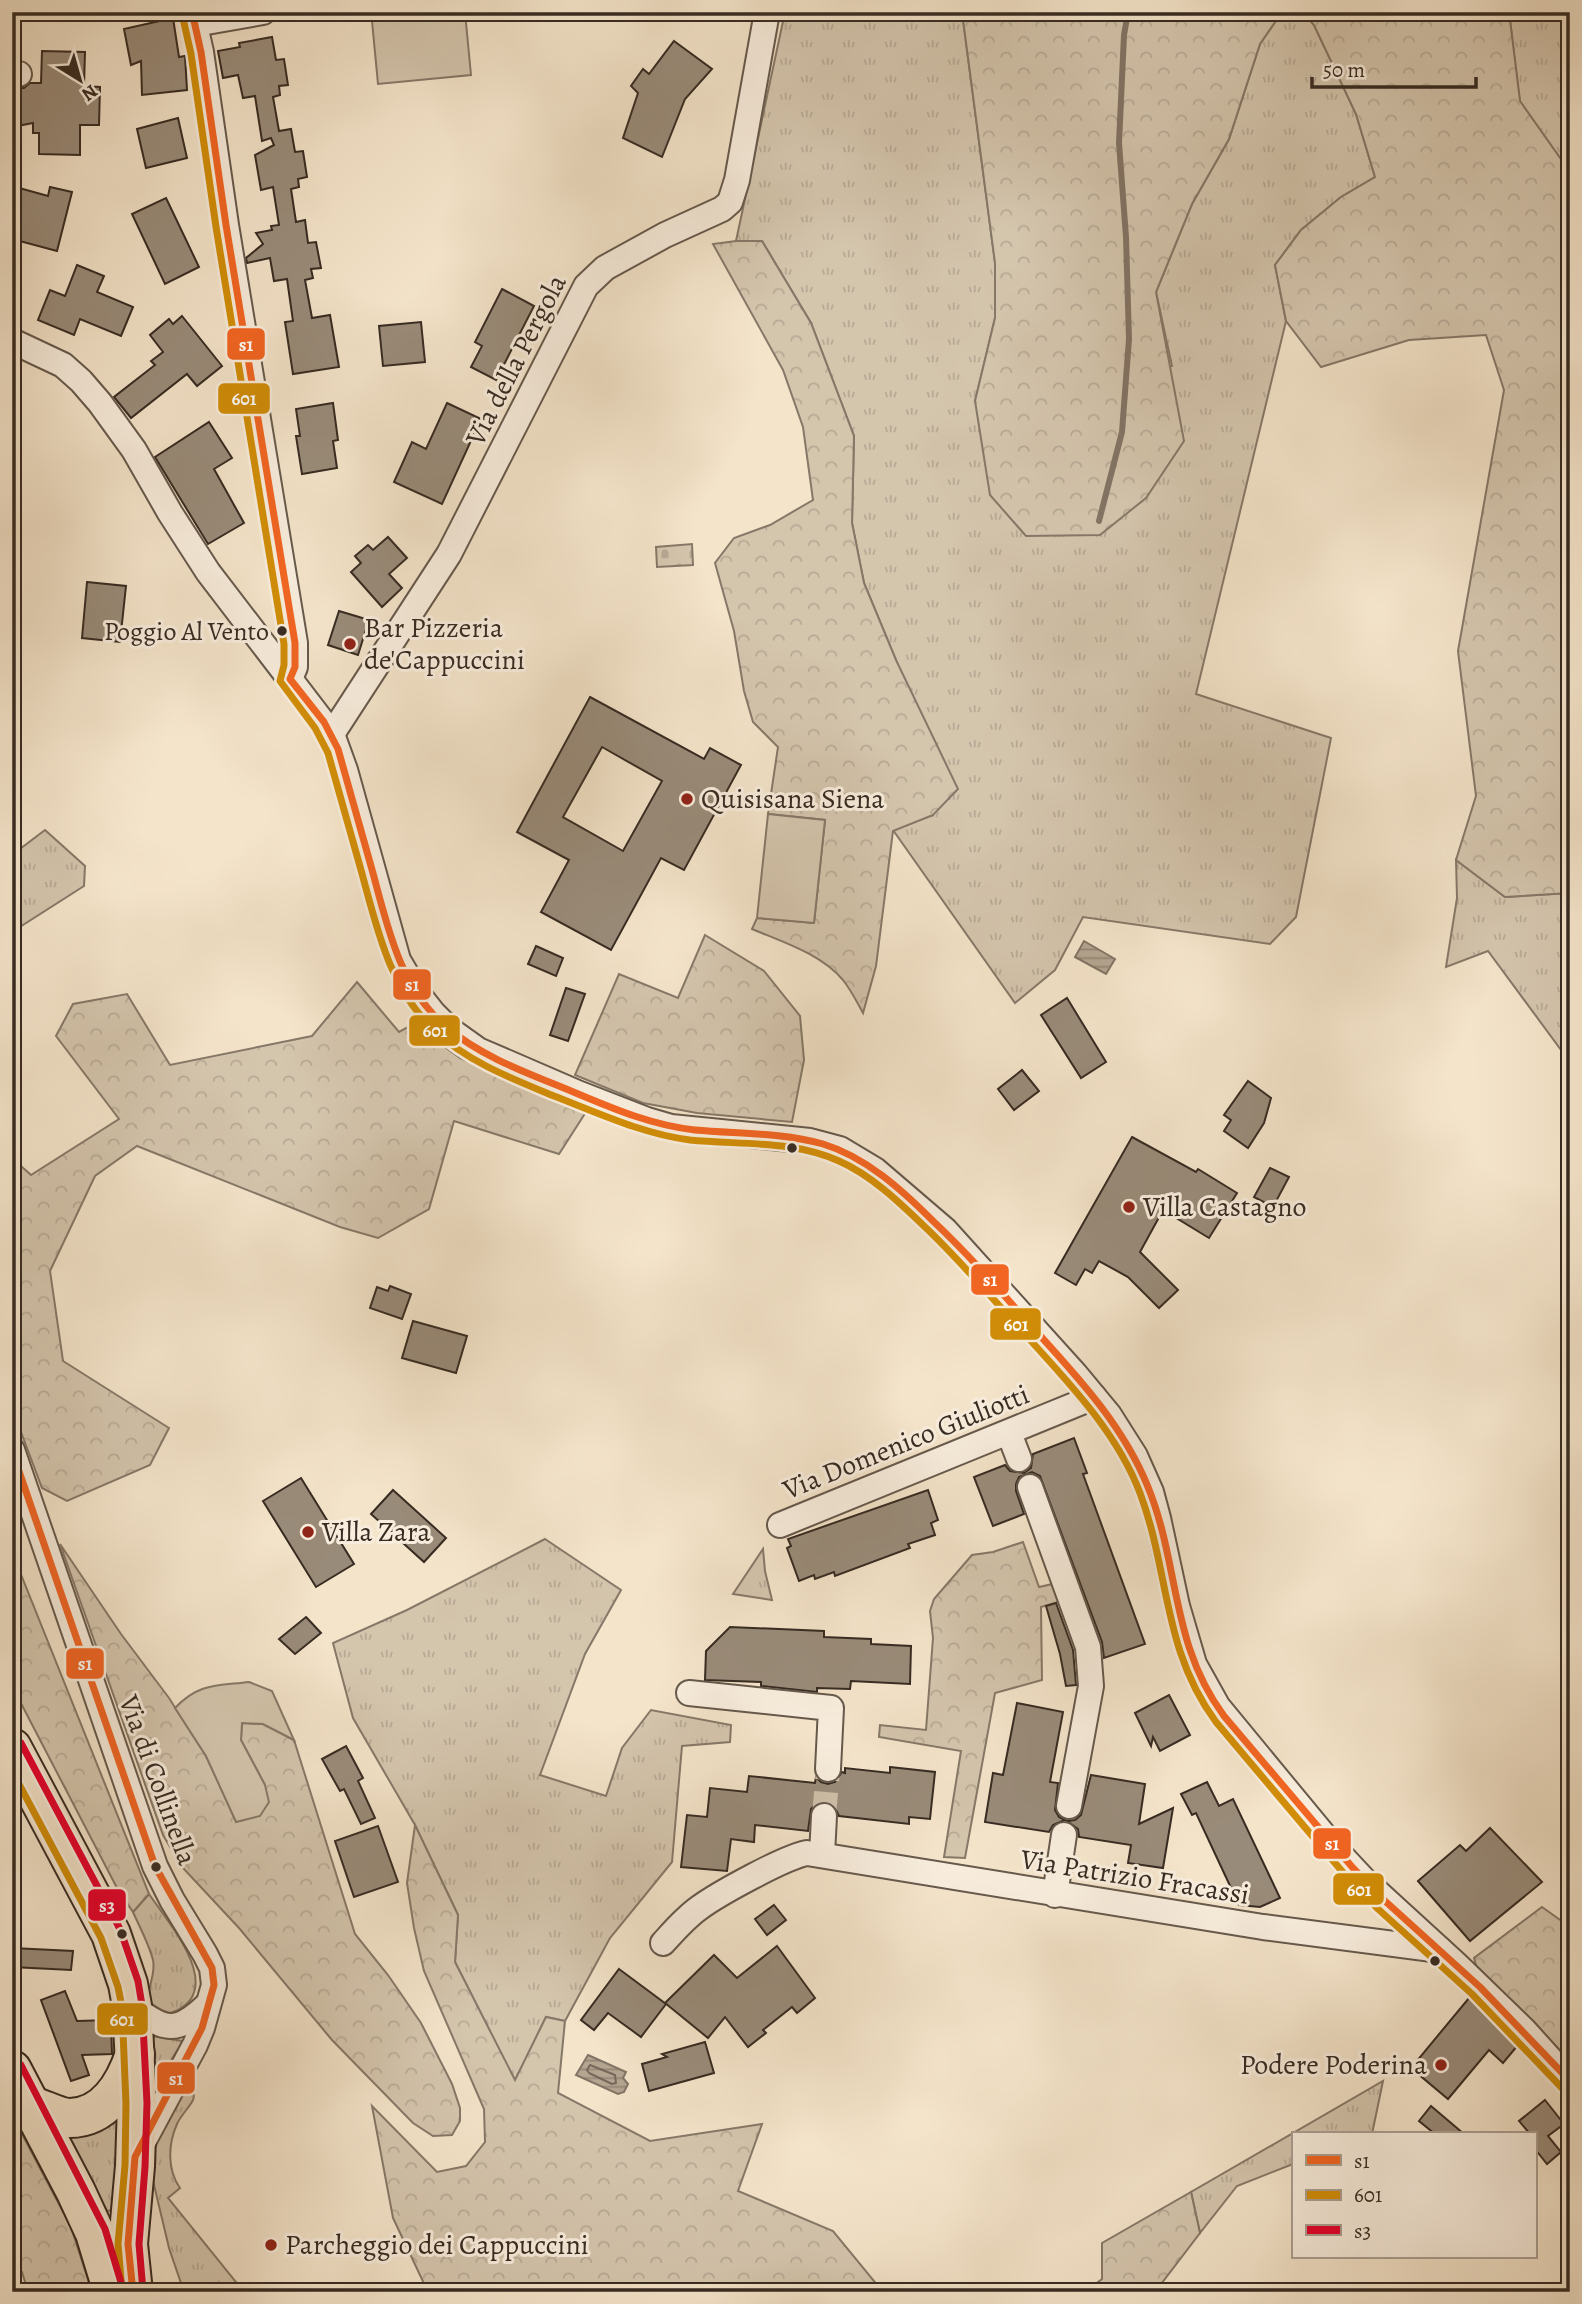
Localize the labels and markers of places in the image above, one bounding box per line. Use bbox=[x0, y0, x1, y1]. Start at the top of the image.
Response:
place label: Bar Pizzeria de'Cappuccini bbox=[364, 609, 525, 679]
place label: Poggio Al Vento bbox=[104, 614, 269, 649]
marker: Poggio Al Vento bbox=[275, 624, 289, 638]
marker: Bar Pizzeria de'Cappuccini bbox=[342, 636, 358, 652]
place label: Quisisana Siena bbox=[701, 780, 884, 818]
marker: Quisisana Siena bbox=[679, 791, 695, 807]
unlabelled marker bbox=[785, 1141, 799, 1155]
place label: Villa Castagno bbox=[1142, 1188, 1307, 1226]
marker: Villa Castagno bbox=[1121, 1199, 1137, 1215]
place label: Villa Zara bbox=[321, 1513, 431, 1551]
marker: Villa Zara bbox=[300, 1524, 316, 1540]
unlabelled marker bbox=[149, 1860, 163, 1874]
unlabelled marker bbox=[115, 1927, 129, 1941]
unlabelled marker bbox=[1428, 1954, 1442, 1968]
place label: Podere Poderina bbox=[1240, 2046, 1427, 2084]
marker: Podere Poderina bbox=[1433, 2057, 1449, 2073]
place label: Parcheggio dei Cappuccini bbox=[285, 2226, 589, 2264]
marker: Parcheggio dei Cappuccini bbox=[263, 2237, 279, 2253]

